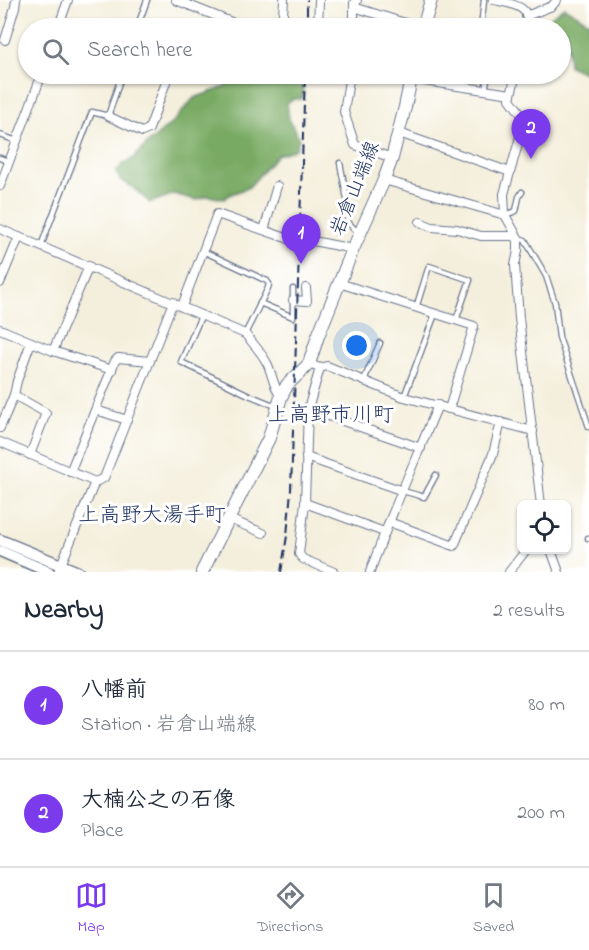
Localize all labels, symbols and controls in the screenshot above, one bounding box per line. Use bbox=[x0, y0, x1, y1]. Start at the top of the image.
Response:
search box bbox=[18, 18, 571, 84]
icon: search bbox=[39, 35, 72, 68]
text: Search here bbox=[87, 35, 192, 67]
pin: 2 bbox=[512, 110, 550, 159]
street label: 岩倉山端線 bbox=[324, 137, 388, 241]
pin: 1 bbox=[282, 214, 320, 264]
your location bbox=[342, 331, 371, 360]
district label: 上高野市川町 bbox=[268, 401, 394, 431]
map controls bbox=[517, 500, 571, 554]
button: locate bbox=[517, 500, 571, 554]
district label: 上高野大湯手町 bbox=[79, 501, 226, 531]
text: Nearby bbox=[24, 592, 103, 630]
text: 2 results bbox=[493, 597, 565, 626]
text: 八幡前 bbox=[81, 675, 147, 707]
text: 1 bbox=[40, 691, 47, 720]
text: 80 m bbox=[528, 691, 565, 720]
text: Station · 岩倉山端線 bbox=[81, 711, 256, 740]
text: 大楠公之の石像 bbox=[81, 785, 235, 817]
text: 2 bbox=[39, 799, 48, 828]
text: 200 m bbox=[517, 799, 565, 828]
text: Place bbox=[81, 817, 123, 846]
tab: Map bbox=[75, 879, 108, 939]
tab: Directions bbox=[257, 879, 323, 939]
tab: Saved bbox=[473, 879, 514, 939]

